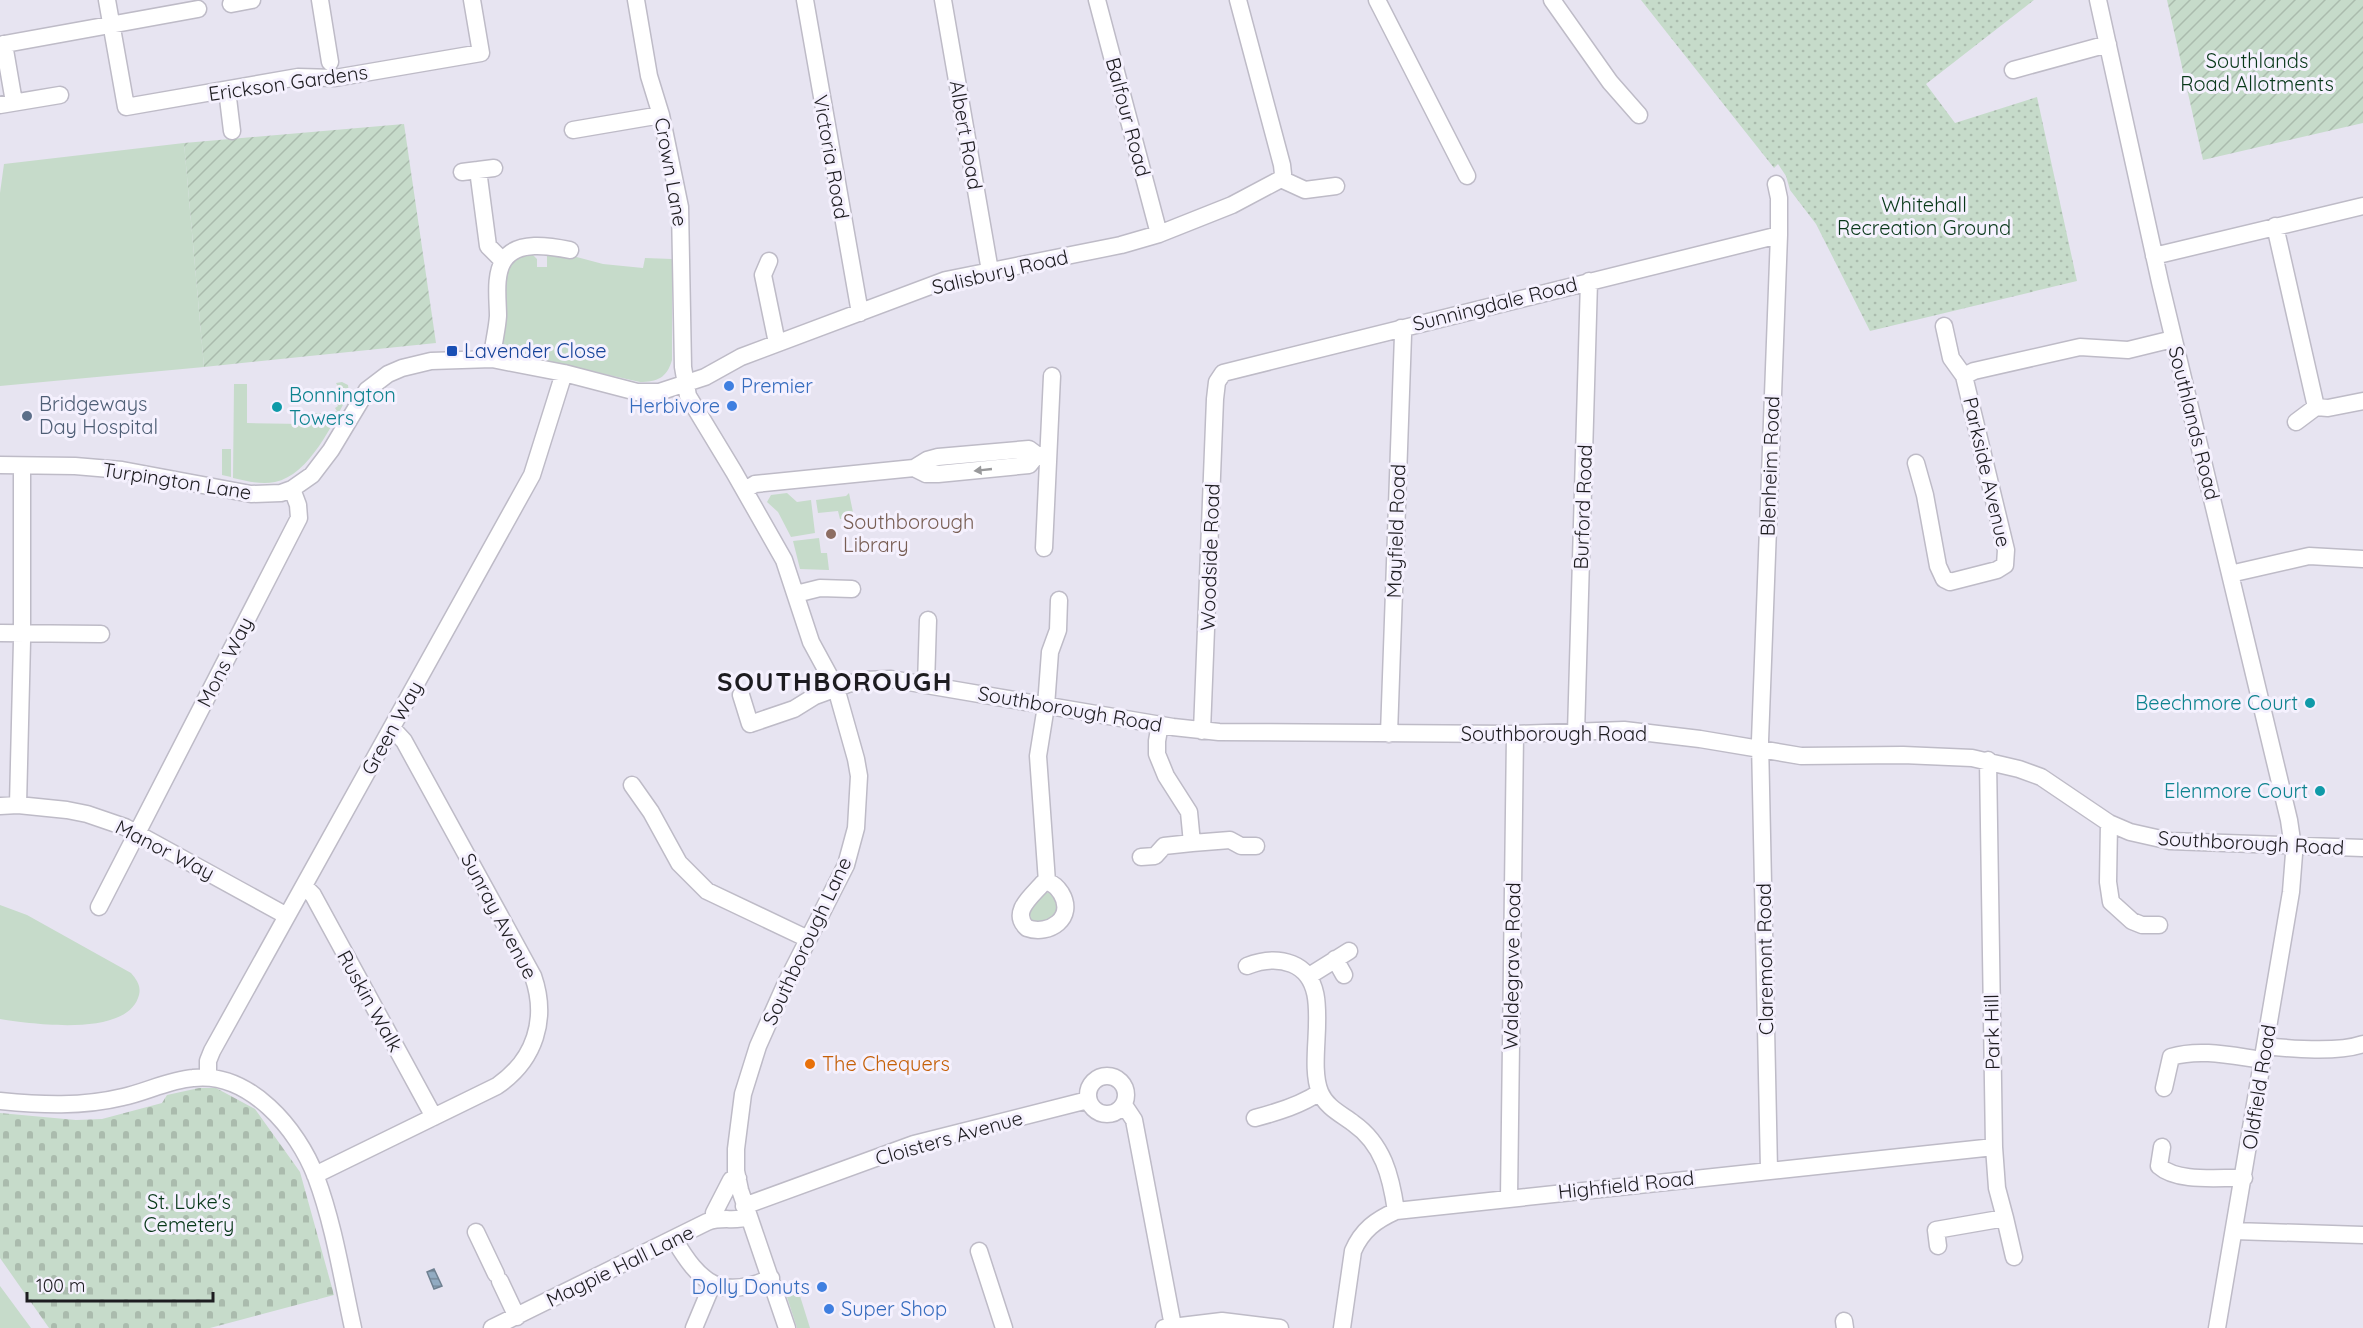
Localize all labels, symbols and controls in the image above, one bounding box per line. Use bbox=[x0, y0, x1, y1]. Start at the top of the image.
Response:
park label: Southlands Road Allotments bbox=[2180, 48, 2334, 96]
street label: Balfour Road bbox=[1101, 55, 1156, 179]
street label: Erickson Gardens bbox=[207, 59, 369, 106]
street label: Albert Road bbox=[945, 78, 988, 192]
street label: Victoria Road bbox=[808, 93, 855, 221]
street label: Crown Lane bbox=[650, 116, 693, 228]
park label: Whitehall Recreation Ground bbox=[1837, 192, 2011, 240]
street label: Salisbury Road bbox=[929, 244, 1071, 299]
street label: Sunningdale Road bbox=[1410, 271, 1580, 336]
place label: Lavender Close bbox=[464, 338, 607, 363]
street label: Southlands Road bbox=[2163, 343, 2226, 502]
marker: Lavender Close bbox=[445, 344, 459, 358]
place label: Premier bbox=[741, 373, 813, 398]
marker: Premier bbox=[722, 379, 736, 393]
place label: Bonnington Towers bbox=[289, 382, 396, 430]
place label: Bridgeways Day Hospital bbox=[39, 391, 158, 439]
place label: Herbivore bbox=[629, 393, 720, 418]
street label: Parkside Avenue bbox=[1958, 394, 2017, 549]
street label: Blenheim Road bbox=[1755, 395, 1784, 537]
marker: Herbivore bbox=[725, 399, 739, 413]
marker: Bonnington Towers bbox=[270, 400, 284, 414]
marker: Bridgeways Day Hospital bbox=[20, 409, 34, 423]
street label: Burford Road bbox=[1568, 444, 1597, 570]
street label: Turpington Lane bbox=[101, 456, 253, 505]
street label: Mayfield Road bbox=[1381, 463, 1410, 599]
one-way arrow bbox=[974, 465, 993, 475]
street label: Woodside Road bbox=[1194, 483, 1225, 631]
place label: Southborough Library bbox=[843, 509, 974, 557]
marker: Southborough Library bbox=[824, 527, 838, 541]
street label: Mons Way bbox=[191, 613, 258, 711]
district label: SOUTHBOROUGH bbox=[717, 665, 953, 698]
street label: Green Way bbox=[356, 676, 428, 779]
street label: Southborough Road bbox=[976, 680, 1164, 737]
place label: Beechmore Court bbox=[2135, 690, 2298, 715]
marker: Beechmore Court bbox=[2303, 696, 2317, 710]
street label: Southborough Road bbox=[1461, 721, 1647, 746]
place label: Elenmore Court bbox=[2164, 778, 2308, 803]
marker: Elenmore Court bbox=[2313, 784, 2327, 798]
street label: Manor Way bbox=[111, 814, 219, 885]
street label: Southborough Road bbox=[2157, 825, 2345, 860]
street label: Sunray Avenue bbox=[456, 849, 543, 983]
street label: Southborough Lane bbox=[757, 853, 856, 1029]
street label: Waldegrave Road bbox=[1498, 882, 1525, 1050]
street label: Claremont Road bbox=[1751, 883, 1778, 1035]
street label: Ruskin Walk bbox=[332, 945, 409, 1056]
street label: Park Hill bbox=[1978, 994, 2005, 1070]
street label: Oldfield Road bbox=[2236, 1023, 2281, 1151]
place label: The Chequers bbox=[822, 1051, 950, 1076]
marker: The Chequers bbox=[803, 1057, 817, 1071]
street label: Cloisters Avenue bbox=[872, 1105, 1025, 1171]
street label: Highfield Road bbox=[1557, 1165, 1695, 1204]
park label: St. Luke's Cemetery bbox=[144, 1189, 234, 1237]
street label: Magpie Hall Lane bbox=[542, 1219, 698, 1312]
scale bar bbox=[27, 1265, 213, 1303]
text: 100 m bbox=[36, 1274, 85, 1297]
place label: Dolly Donuts bbox=[692, 1274, 810, 1299]
marker: Dolly Donuts bbox=[815, 1280, 829, 1294]
place label: Super Shop bbox=[841, 1296, 947, 1321]
marker: Super Shop bbox=[822, 1302, 836, 1316]

